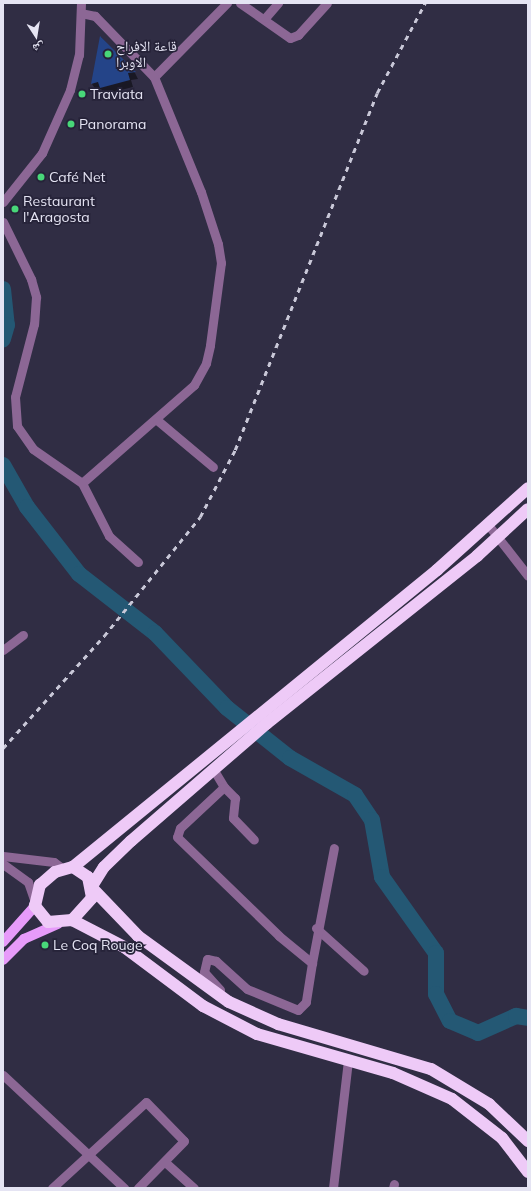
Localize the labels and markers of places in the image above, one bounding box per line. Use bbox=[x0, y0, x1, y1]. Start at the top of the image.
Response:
place label: قاعة الافراح الاوبرا bbox=[116, 38, 177, 70]
marker: قاعة الافراح الاوبرا bbox=[103, 49, 113, 59]
place label: Traviata bbox=[90, 86, 143, 102]
marker: Traviata bbox=[77, 89, 87, 99]
place label: Panorama bbox=[79, 116, 146, 132]
marker: Panorama bbox=[66, 119, 76, 129]
place label: Café Net bbox=[49, 169, 106, 185]
marker: Café Net bbox=[36, 172, 46, 182]
place label: Restaurant l'Aragosta bbox=[23, 193, 95, 226]
marker: Restaurant l'Aragosta bbox=[10, 204, 20, 214]
place label: Le Coq Rouge bbox=[53, 937, 143, 953]
marker: Le Coq Rouge bbox=[40, 940, 50, 950]

